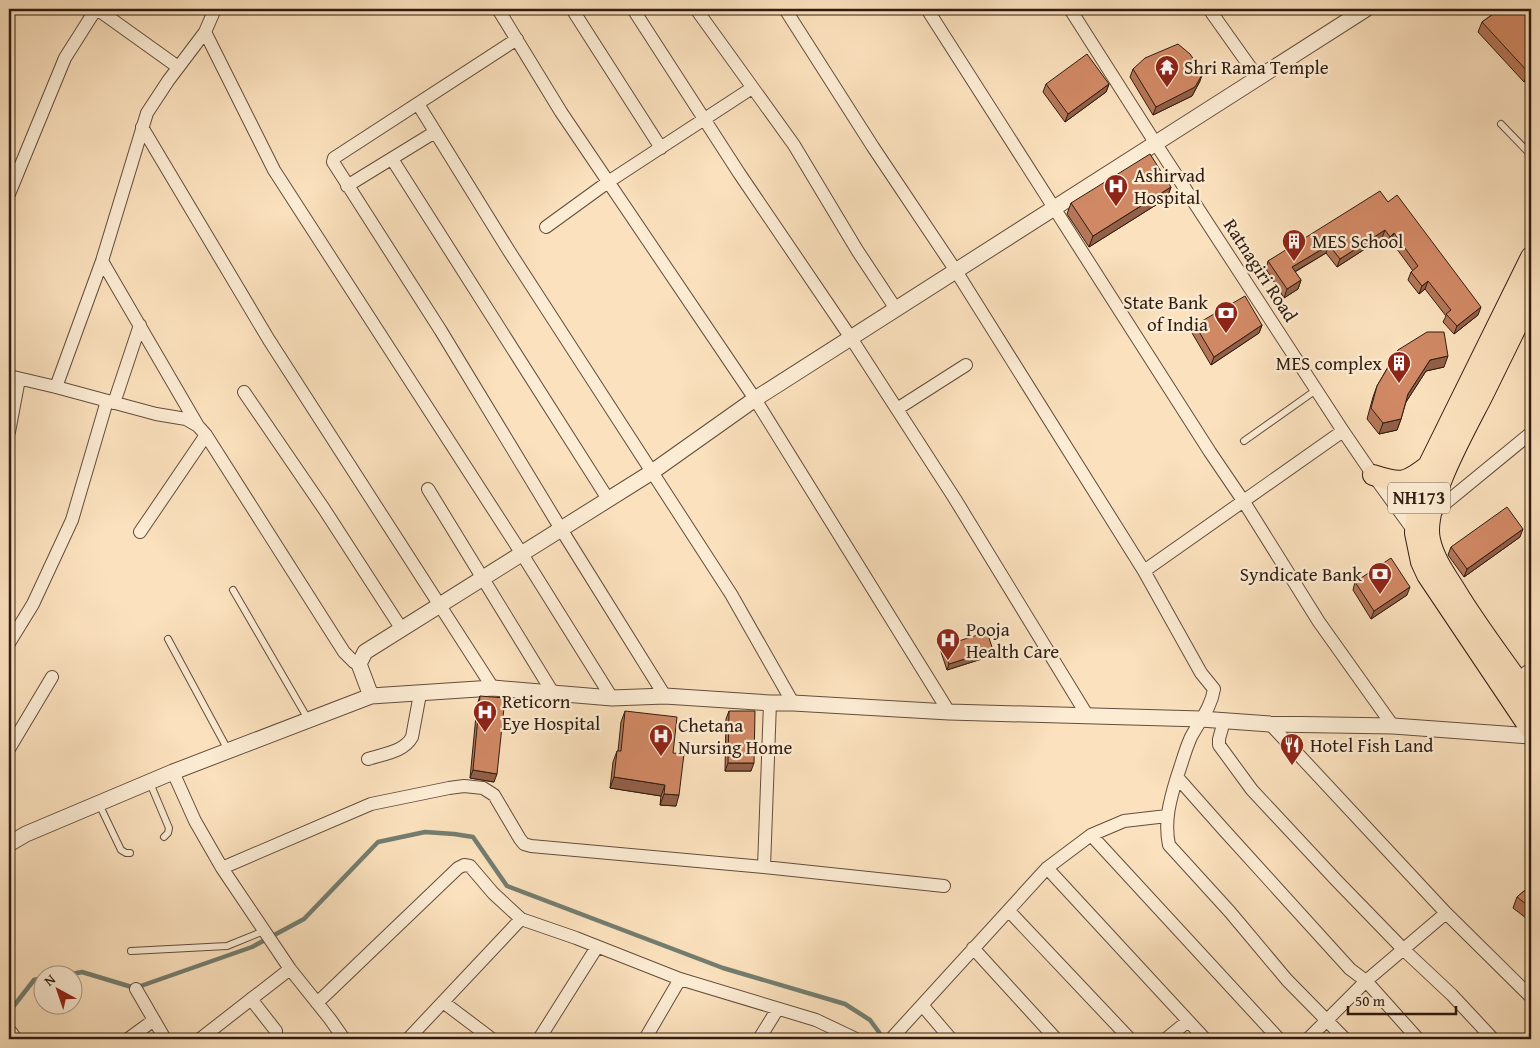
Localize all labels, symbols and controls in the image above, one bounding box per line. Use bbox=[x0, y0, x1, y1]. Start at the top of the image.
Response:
place label: Shri Rama Temple bbox=[1184, 53, 1329, 81]
temple icon: Shri Rama Temple bbox=[1154, 54, 1180, 88]
place label: Ashirvad Hospital bbox=[1134, 161, 1206, 211]
hospital icon: Ashirvad Hospital bbox=[1103, 173, 1129, 207]
street label: Ratnagiri Road bbox=[1217, 213, 1305, 328]
place label: MES School bbox=[1312, 227, 1403, 255]
building icon: MES School bbox=[1281, 228, 1307, 262]
place label: State Bank of India bbox=[1123, 288, 1208, 338]
bank icon: State Bank of India bbox=[1213, 300, 1239, 334]
place label: MES complex bbox=[1276, 349, 1382, 377]
building icon: MES complex bbox=[1386, 350, 1412, 384]
road number: NH173 bbox=[1388, 482, 1450, 514]
place label: Syndicate Bank bbox=[1240, 560, 1362, 588]
bank icon: Syndicate Bank bbox=[1367, 561, 1393, 595]
place label: Pooja Health Care bbox=[966, 615, 1059, 665]
hospital icon: Pooja Health Care bbox=[935, 627, 961, 661]
place label: Reticorn Eye Hospital bbox=[502, 687, 600, 737]
hospital icon: Reticorn Eye Hospital bbox=[472, 699, 498, 733]
place label: Chetana Nursing Home bbox=[678, 711, 793, 761]
hospital icon: Chetana Nursing Home bbox=[648, 723, 674, 757]
place label: Hotel Fish Land bbox=[1310, 731, 1434, 759]
restaurant icon: Hotel Fish Land bbox=[1279, 732, 1305, 766]
north arrow bbox=[32, 966, 82, 1016]
text: N bbox=[40, 969, 60, 991]
scale bar bbox=[1348, 983, 1455, 1015]
text: 50 m bbox=[1355, 990, 1386, 1011]

